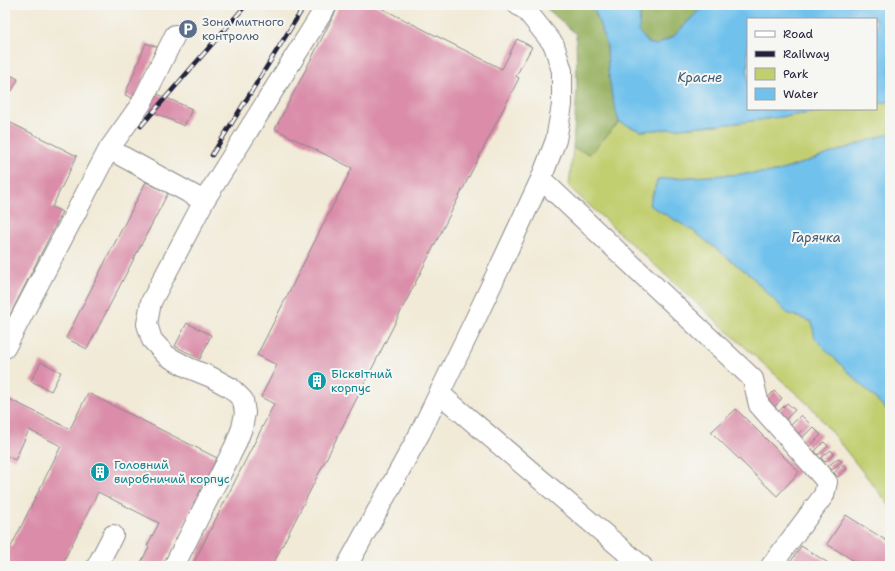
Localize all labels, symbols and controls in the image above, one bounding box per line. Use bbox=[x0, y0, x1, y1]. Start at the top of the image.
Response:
place label: Зона митного контролю bbox=[202, 14, 284, 44]
parking icon: Зона митного контролю bbox=[177, 18, 199, 40]
legend bbox=[747, 18, 877, 110]
text: Road bbox=[783, 26, 814, 42]
text: Railway bbox=[783, 46, 830, 62]
text: Park bbox=[783, 66, 809, 82]
water label: Красне bbox=[678, 69, 722, 86]
text: Water bbox=[783, 86, 819, 102]
water label: Гарячка bbox=[791, 229, 841, 246]
place label: Бісквітний корпус bbox=[331, 366, 393, 396]
building icon: Бісквітний корпус bbox=[306, 370, 328, 392]
place label: Головний виробничий корпус bbox=[114, 457, 230, 487]
building icon: Головний виробничий корпус bbox=[89, 461, 111, 483]

